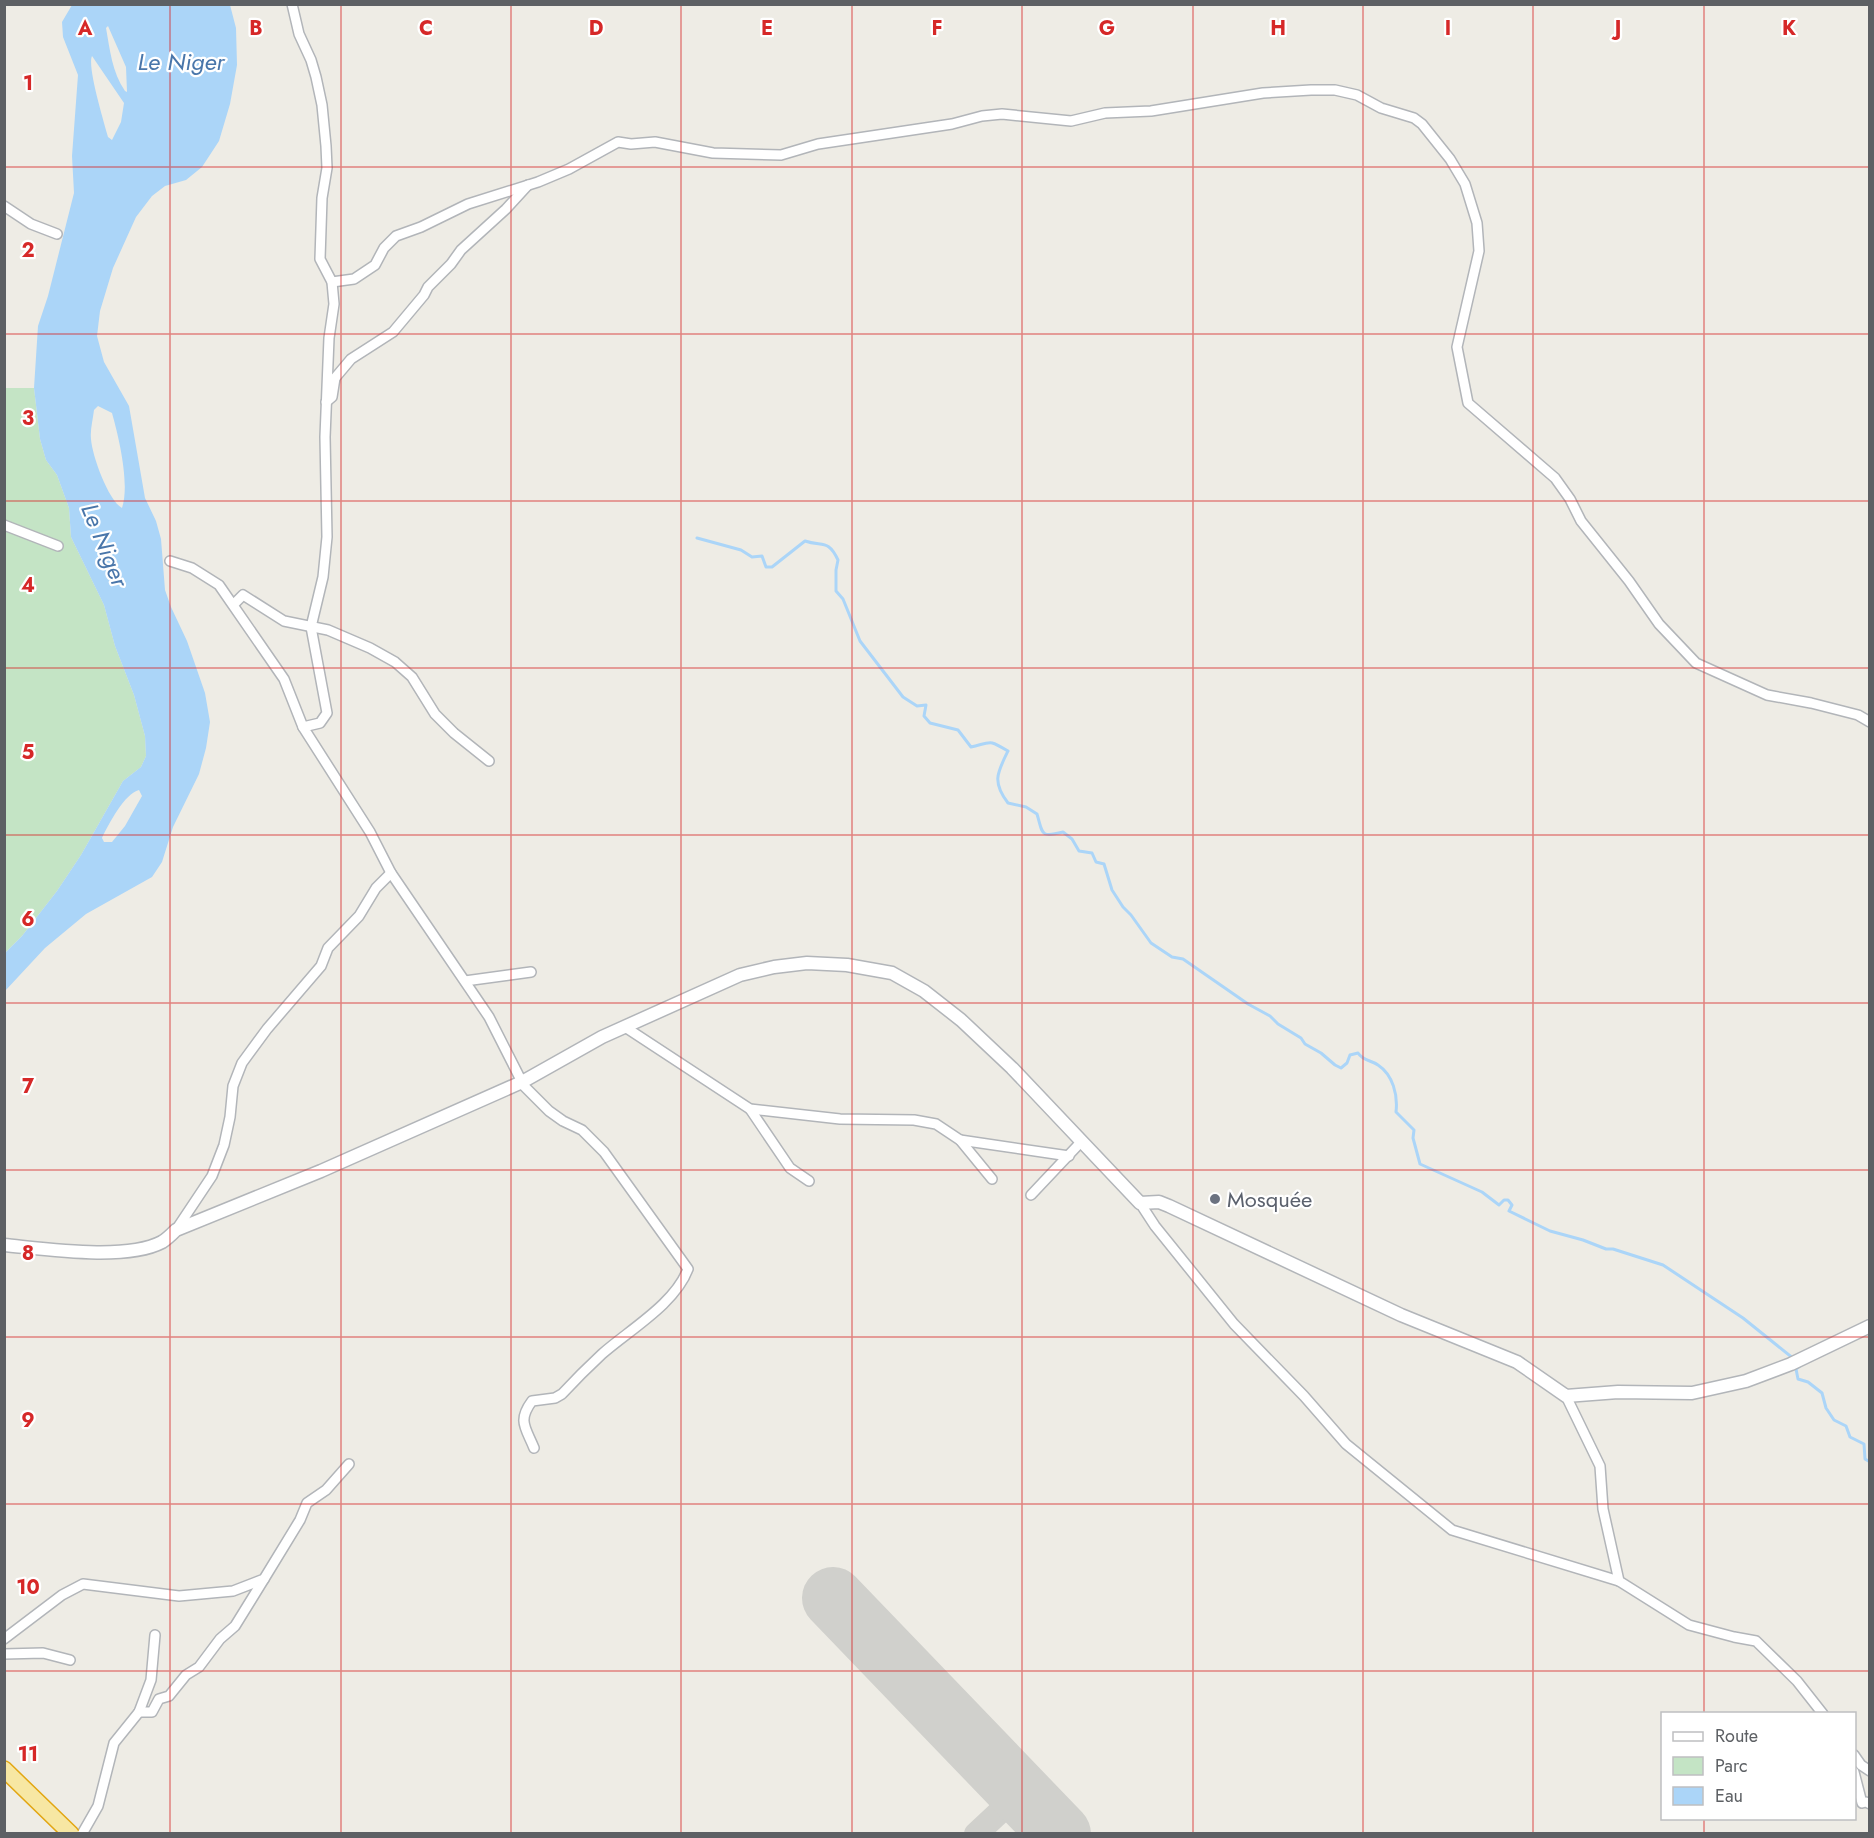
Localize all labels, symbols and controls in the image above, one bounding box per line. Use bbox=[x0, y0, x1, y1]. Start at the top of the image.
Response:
text: A bbox=[77, 14, 93, 43]
text: B bbox=[249, 14, 263, 43]
text: C bbox=[419, 14, 433, 43]
text: D bbox=[589, 14, 603, 43]
text: E bbox=[761, 14, 773, 43]
text: F bbox=[931, 14, 943, 43]
text: G bbox=[1099, 14, 1115, 43]
text: H bbox=[1270, 14, 1286, 43]
text: I bbox=[1445, 14, 1451, 43]
text: J bbox=[1611, 14, 1621, 43]
text: K bbox=[1782, 14, 1796, 43]
water label: Le Niger bbox=[137, 44, 227, 79]
text: 1 bbox=[23, 69, 33, 98]
text: 2 bbox=[21, 236, 35, 265]
text: 3 bbox=[22, 404, 34, 433]
water label: Le Niger bbox=[72, 498, 138, 594]
text: 4 bbox=[21, 571, 35, 600]
text: 5 bbox=[22, 738, 35, 767]
text: 6 bbox=[21, 905, 35, 934]
text: 7 bbox=[22, 1072, 35, 1101]
place label: Mosquée bbox=[1227, 1183, 1312, 1215]
marker: Mosquée bbox=[1208, 1192, 1222, 1206]
text: 8 bbox=[22, 1239, 34, 1268]
text: 9 bbox=[21, 1406, 35, 1435]
text: 10 bbox=[16, 1573, 40, 1602]
legend bbox=[1661, 1712, 1856, 1820]
text: Route bbox=[1715, 1723, 1758, 1749]
text: 11 bbox=[18, 1740, 38, 1769]
text: Parc bbox=[1715, 1753, 1748, 1779]
text: Eau bbox=[1715, 1783, 1743, 1809]

